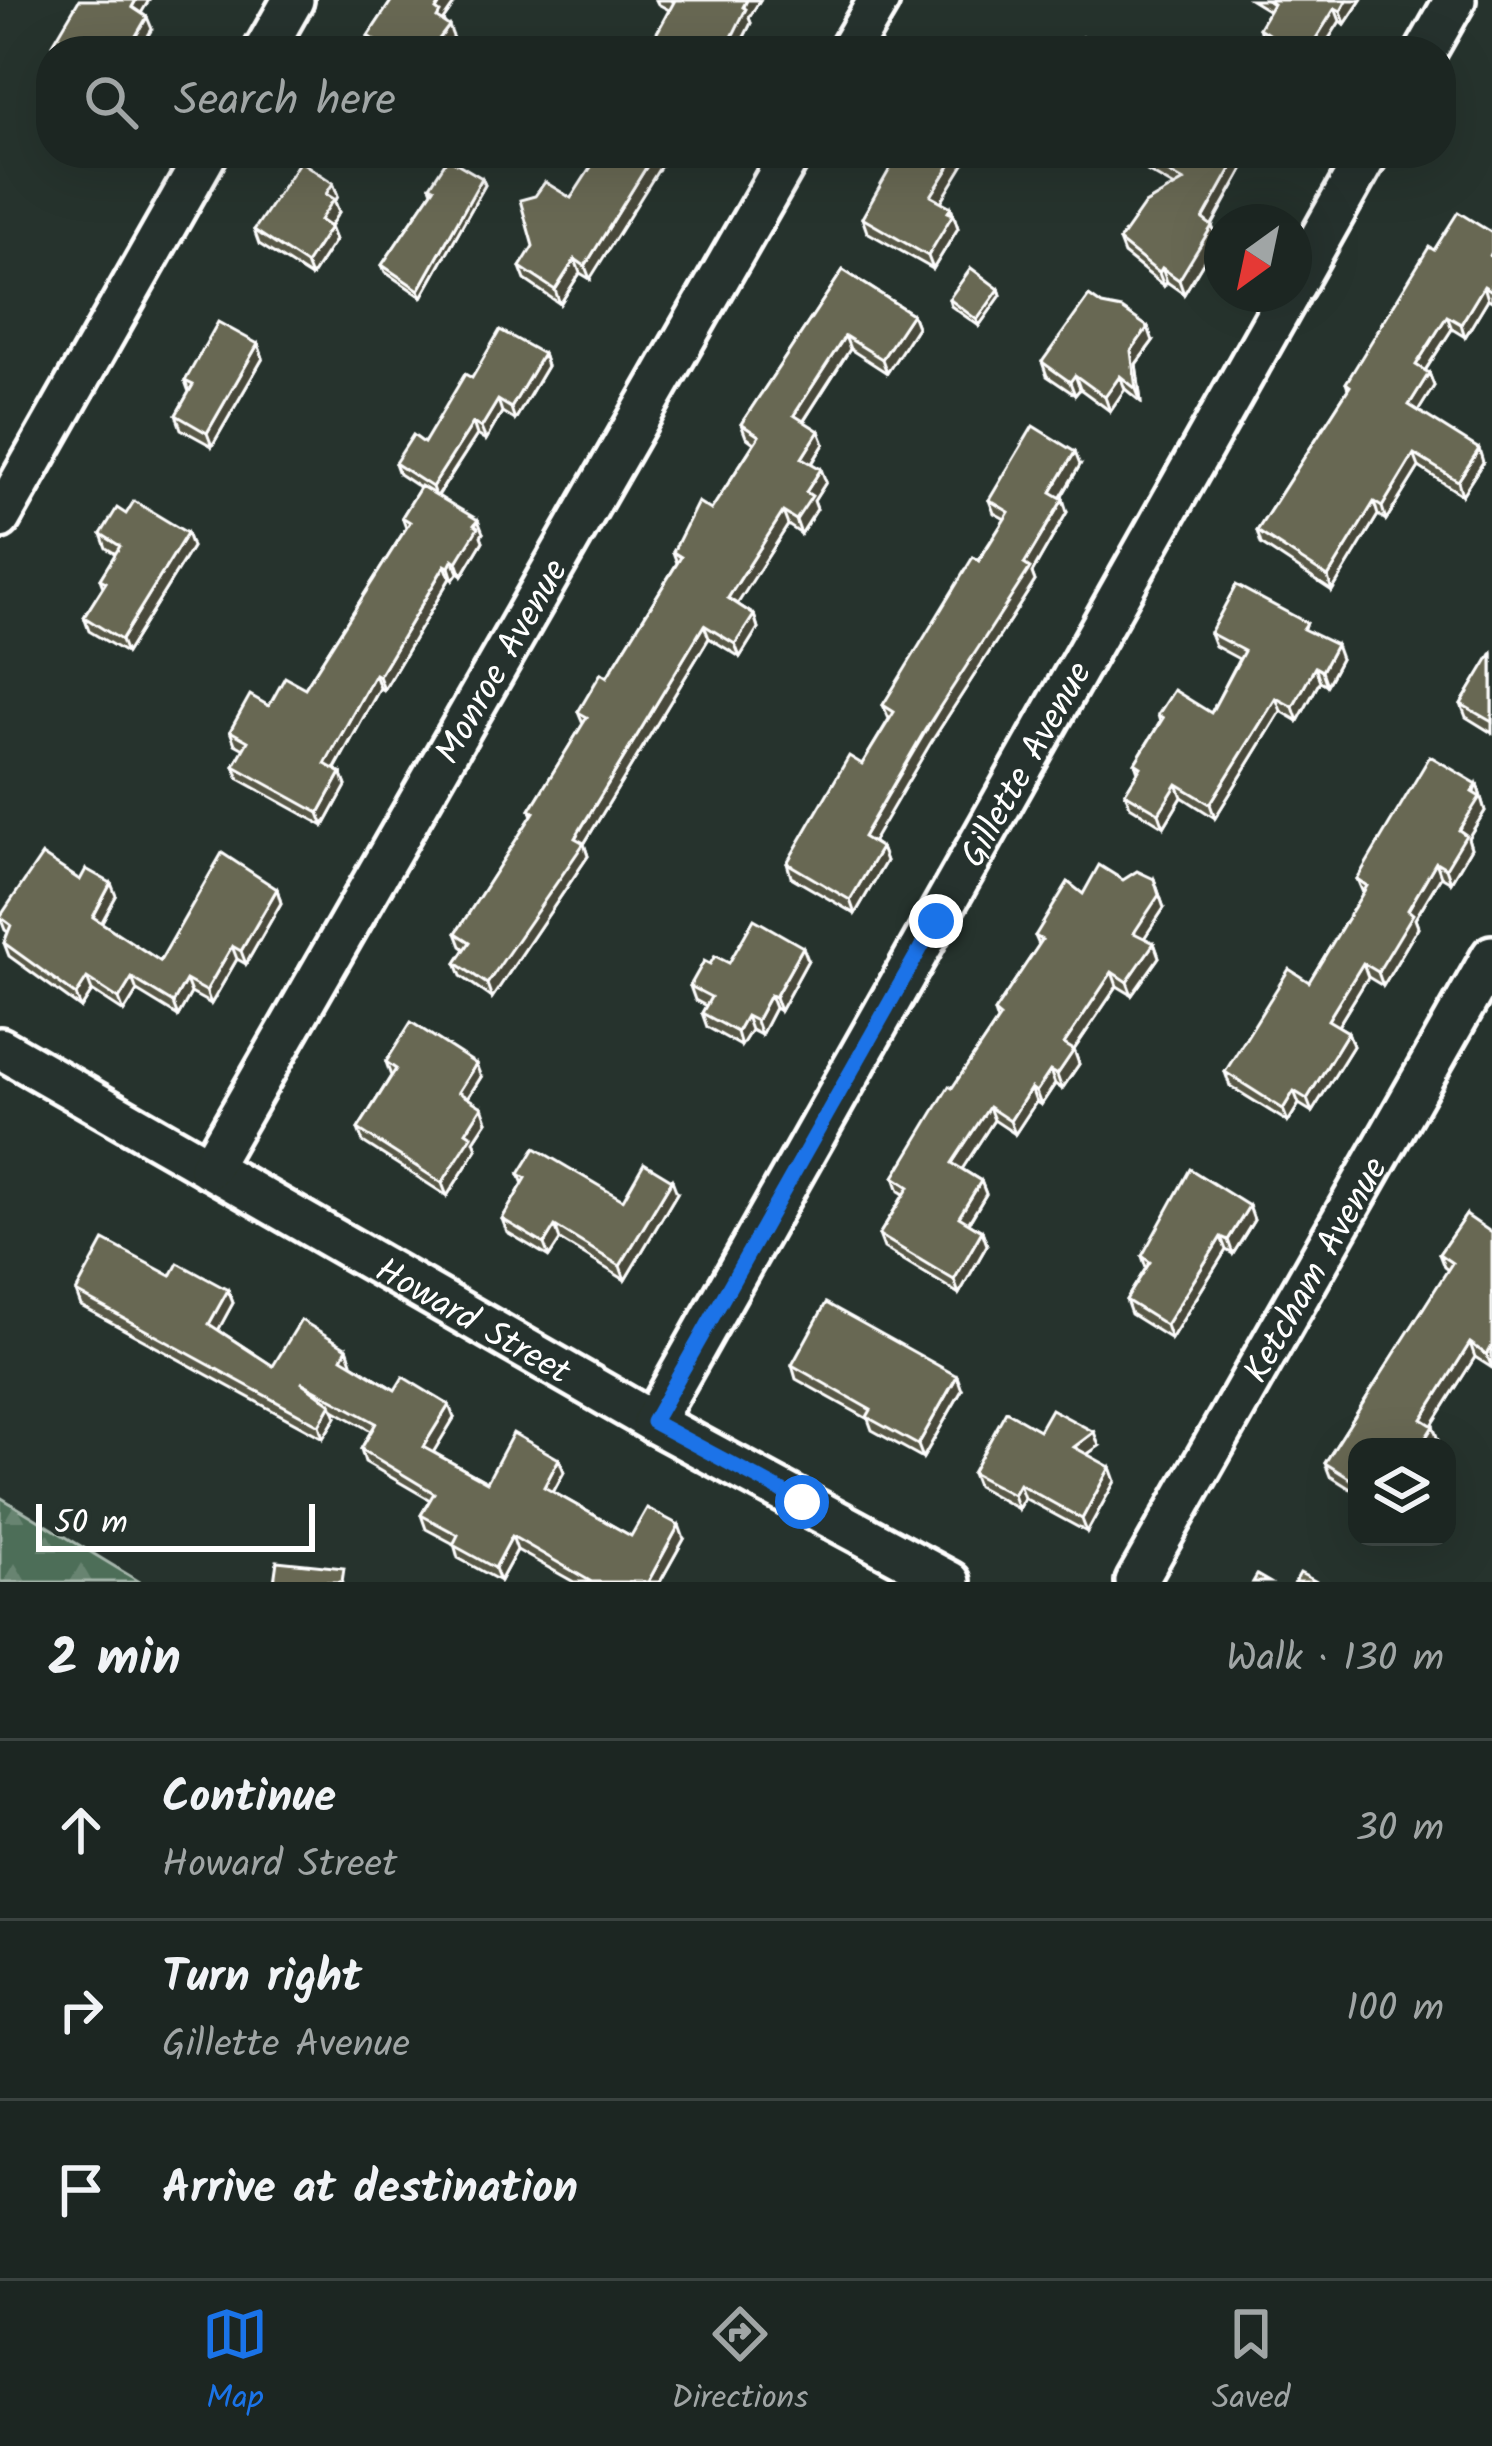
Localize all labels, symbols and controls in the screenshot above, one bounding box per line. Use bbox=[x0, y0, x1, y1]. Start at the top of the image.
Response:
search box bbox=[36, 36, 1456, 168]
text: Search here bbox=[174, 66, 396, 138]
icon: search bbox=[78, 69, 144, 135]
north arrow bbox=[1204, 204, 1312, 312]
street label: Monroe Avenue bbox=[421, 549, 585, 776]
street label: Gillette Avenue bbox=[946, 651, 1108, 879]
route end bbox=[909, 894, 963, 948]
street label: Ketcham Avenue bbox=[1230, 1147, 1404, 1395]
street label: Howard Street bbox=[364, 1244, 581, 1402]
map controls bbox=[1348, 1438, 1456, 1546]
button: layers bbox=[1348, 1438, 1456, 1546]
route start bbox=[775, 1475, 829, 1529]
scale bar bbox=[36, 1498, 315, 1551]
text: 50 m bbox=[54, 1498, 128, 1551]
text: 2 min bbox=[48, 1620, 181, 1701]
text: Walk · 130 m bbox=[1226, 1629, 1444, 1691]
text: Continue bbox=[162, 1763, 336, 1835]
icon: ahead bbox=[48, 1797, 114, 1863]
text: 30 m bbox=[1356, 1799, 1444, 1861]
text: Howard Street bbox=[162, 1835, 397, 1897]
text: Turn right bbox=[162, 1943, 362, 2015]
icon: right bbox=[48, 1977, 114, 2043]
text: 100 m bbox=[1346, 1979, 1444, 2041]
text: Gillette Avenue bbox=[162, 2015, 410, 2077]
text: Arrive at destination bbox=[162, 2154, 578, 2226]
icon: arrive bbox=[48, 2157, 114, 2223]
tab: Map bbox=[202, 2301, 268, 2426]
tab: Directions bbox=[671, 2301, 808, 2426]
tab: Saved bbox=[1212, 2301, 1290, 2426]

